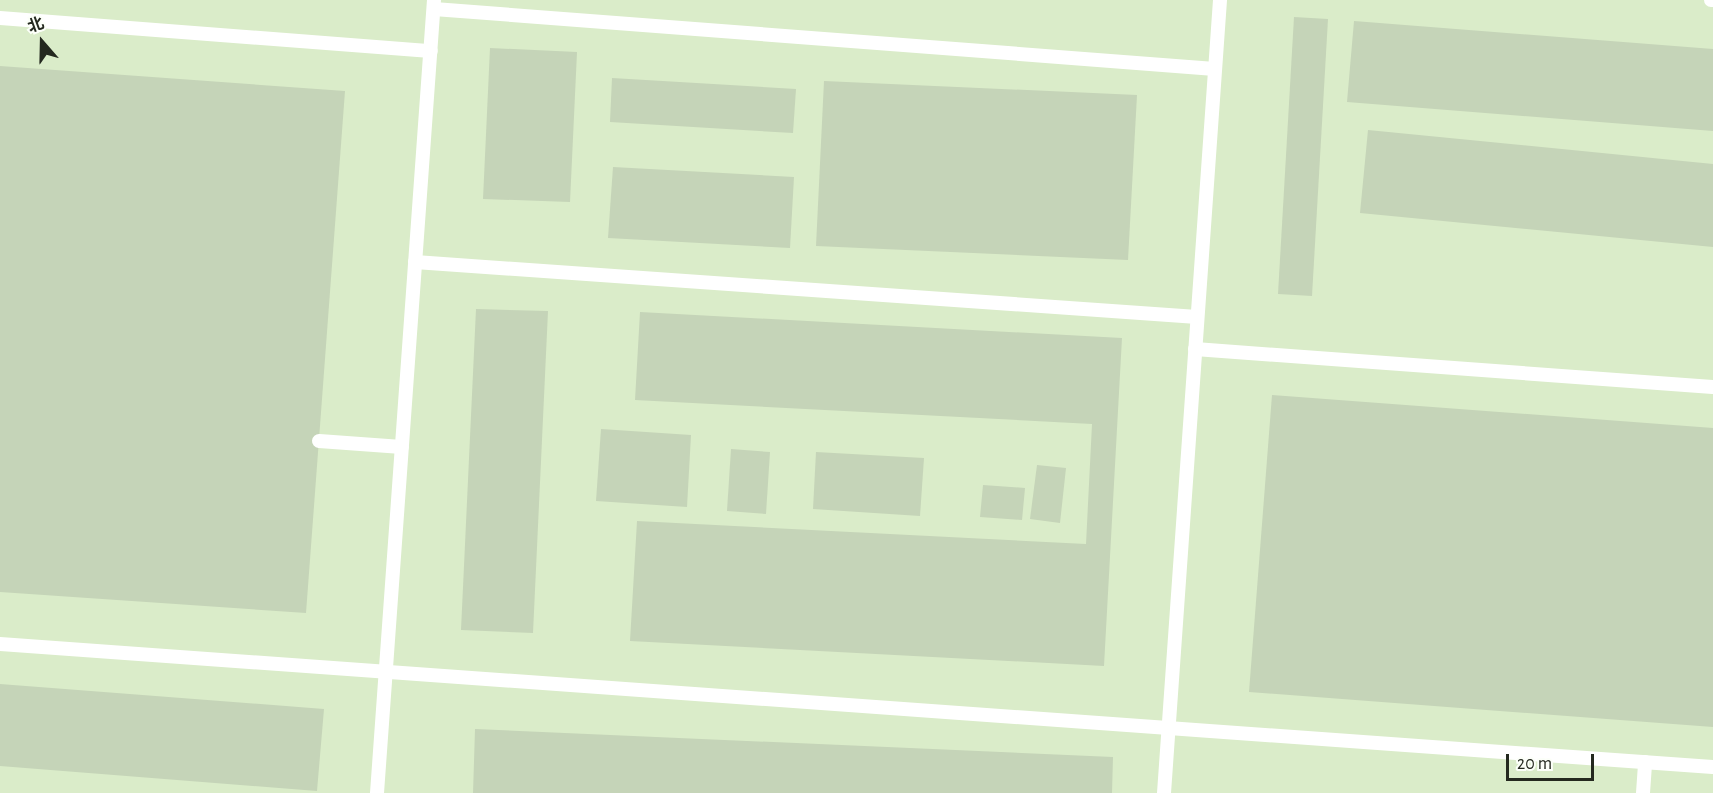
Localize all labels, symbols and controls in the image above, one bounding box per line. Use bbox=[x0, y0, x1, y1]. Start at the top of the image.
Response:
north arrow bbox=[12, 12, 72, 72]
text: 北 bbox=[26, 15, 46, 35]
scale bar bbox=[1509, 742, 1598, 780]
text: 20 m bbox=[1517, 755, 1552, 773]

